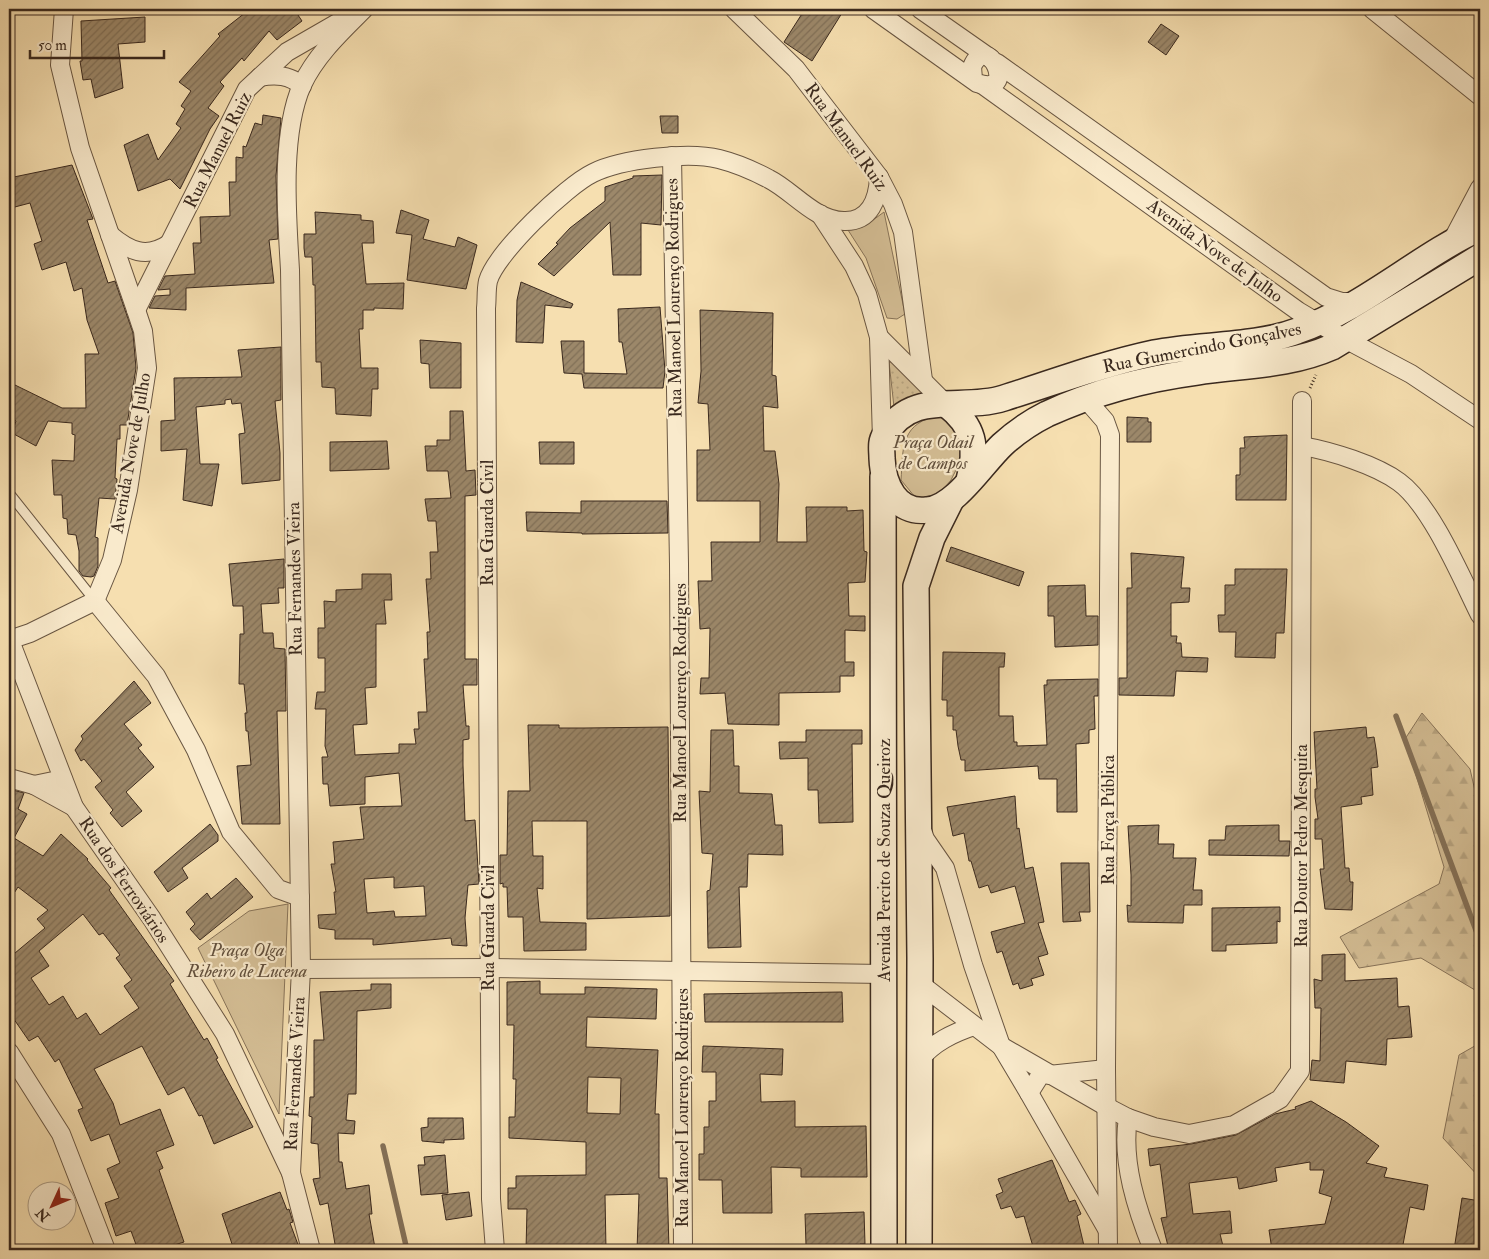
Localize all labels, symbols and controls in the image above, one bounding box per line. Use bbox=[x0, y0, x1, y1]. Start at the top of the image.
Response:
scale bar bbox=[30, 28, 164, 60]
text: 50 m bbox=[38, 36, 67, 55]
street label: Rua Manuel Ruiz bbox=[799, 79, 893, 196]
street label: Rua Manuel Ruiz bbox=[179, 88, 257, 212]
street label: Rua Manoel Lourenço Rodrigues bbox=[660, 178, 688, 418]
street label: Avenida Nove de Julho bbox=[1142, 193, 1288, 308]
street label: Rua Gumercindo Gonçalves bbox=[1101, 317, 1303, 379]
street label: Avenida Nove de Julho bbox=[105, 371, 156, 536]
park label: Praça Odail de Campos bbox=[892, 431, 975, 475]
street label: Rua Guarda Civil bbox=[476, 459, 499, 586]
street label: Rua Fernandes Vieira bbox=[282, 501, 308, 656]
street label: Rua Manoel Lourenço Rodrigues bbox=[669, 583, 692, 823]
street label: Avenida Percito de Souza Queiroz bbox=[873, 738, 896, 983]
street label: Rua Doutor Pedro Mesquita bbox=[1290, 744, 1313, 948]
street label: Rua Força Pública bbox=[1097, 754, 1120, 885]
street label: Rua dos Ferroviários bbox=[73, 813, 175, 947]
street label: Rua Guarda Civil bbox=[477, 864, 500, 991]
park label: Praça Olga Ribeiro de Lucena bbox=[186, 939, 307, 983]
street label: Rua Manoel Lourenço Rodrigues bbox=[671, 988, 694, 1228]
street label: Rua Fernandes Vieira bbox=[279, 996, 311, 1152]
north arrow bbox=[28, 1182, 78, 1232]
text: N bbox=[32, 1204, 54, 1226]

